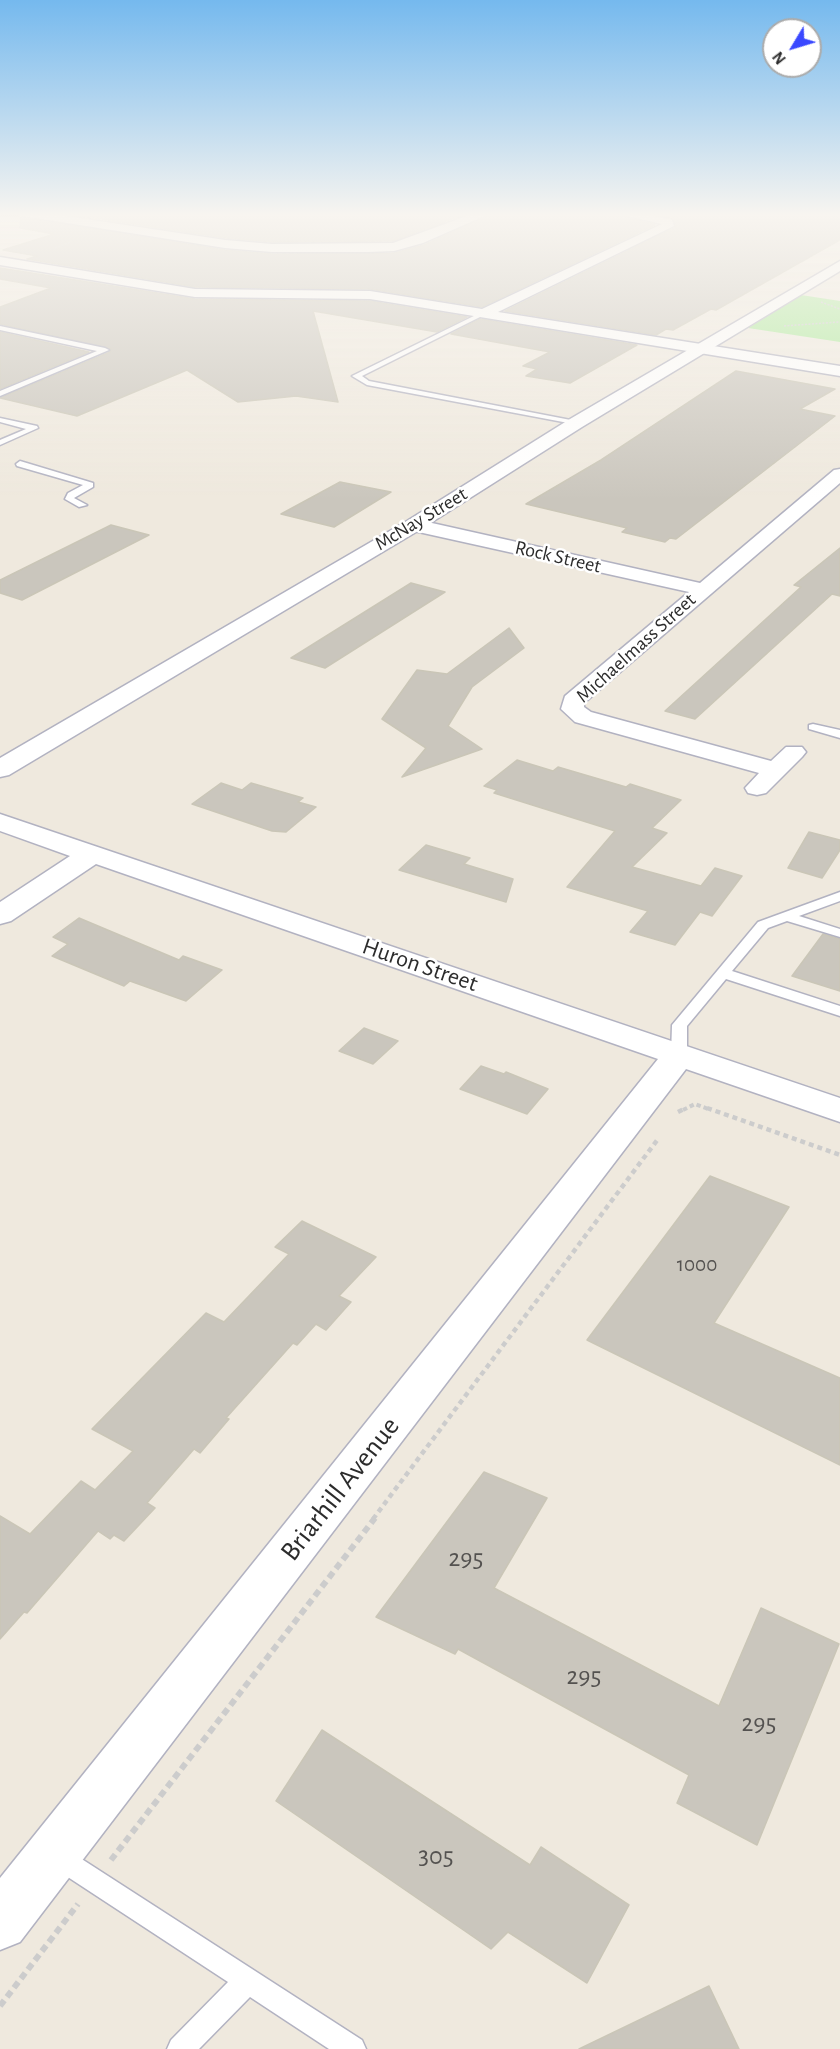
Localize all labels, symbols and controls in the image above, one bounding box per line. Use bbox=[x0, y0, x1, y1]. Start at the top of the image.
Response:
north arrow bbox=[762, 18, 822, 78]
text: N bbox=[770, 49, 789, 67]
street label: McNay Street bbox=[370, 482, 472, 556]
street label: Rock Street bbox=[513, 535, 603, 579]
street label: Michaelmass Street bbox=[571, 588, 701, 708]
street label: Huron Street bbox=[358, 932, 482, 998]
house number: 1000 bbox=[677, 1252, 717, 1278]
street label: Briarhill Avenue bbox=[273, 1410, 407, 1568]
house number: 295 bbox=[449, 1542, 483, 1574]
house number: 295 bbox=[567, 1660, 601, 1692]
house number: 295 bbox=[742, 1707, 776, 1739]
house number: 305 bbox=[418, 1840, 454, 1872]

